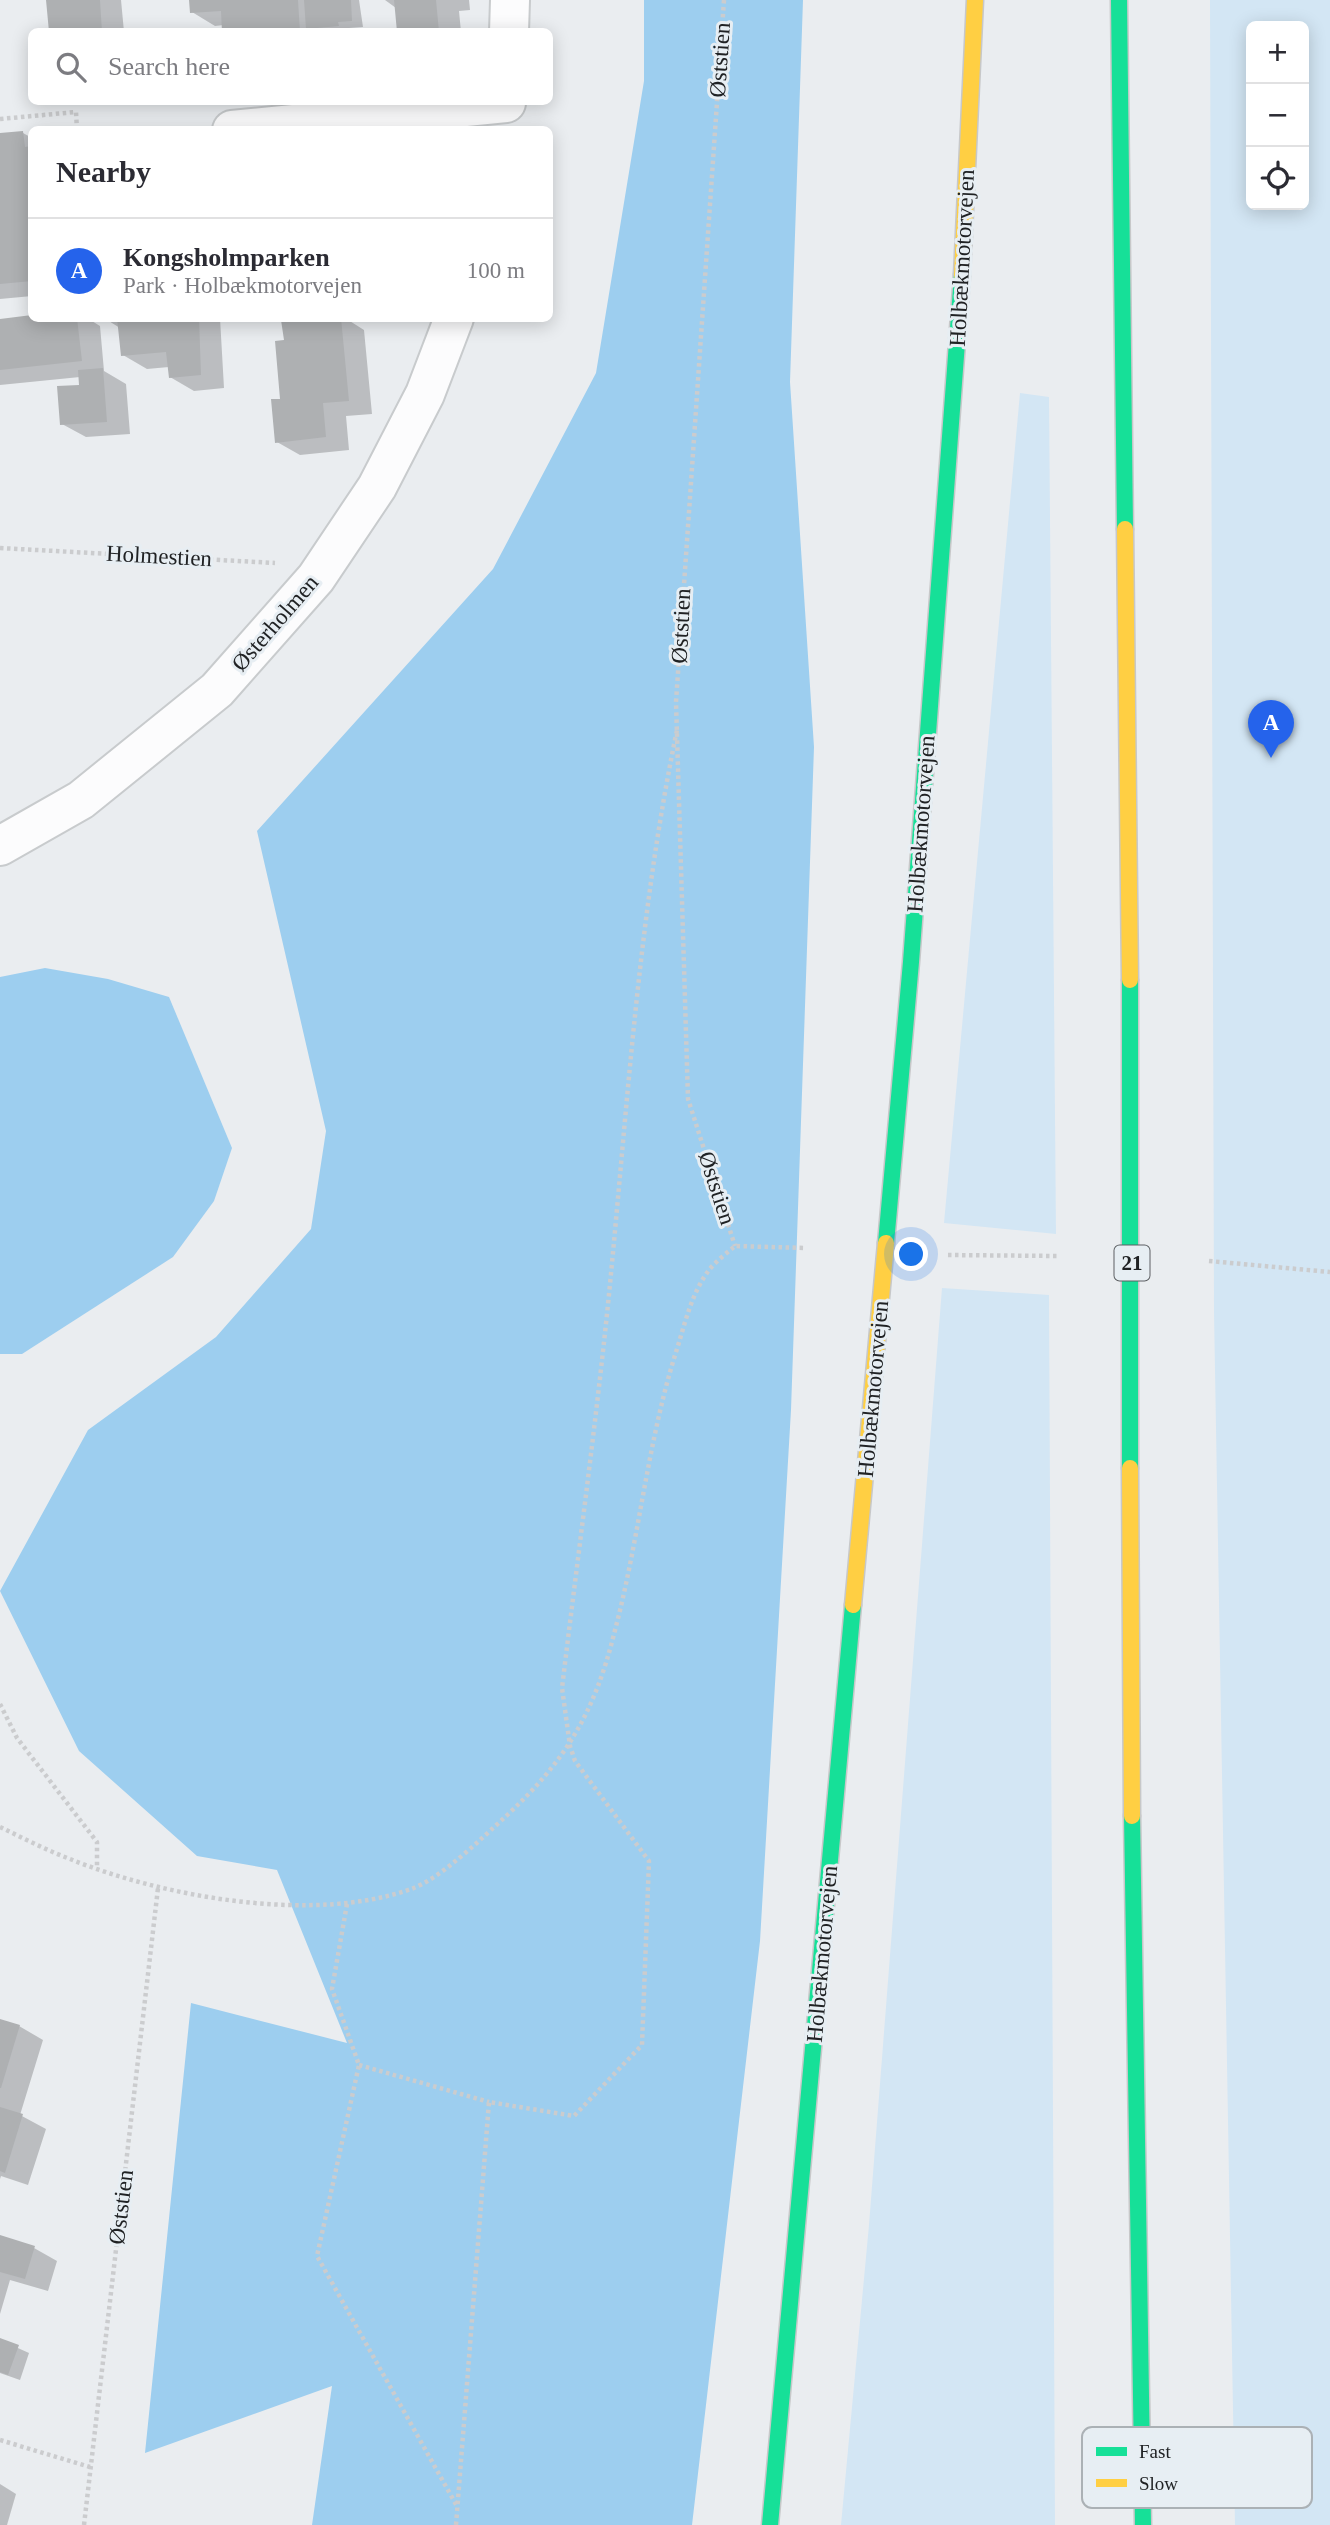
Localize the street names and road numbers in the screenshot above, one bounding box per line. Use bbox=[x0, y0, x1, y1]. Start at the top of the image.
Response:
street label: Øststien bbox=[705, 21, 735, 98]
street label: Holbækmotorvejen bbox=[945, 168, 979, 347]
street label: Holmestien bbox=[105, 541, 213, 571]
street label: Østerholmen bbox=[227, 570, 324, 676]
street label: Øststien bbox=[667, 587, 695, 664]
street label: Holbækmotorvejen bbox=[902, 734, 940, 913]
street label: Øststien bbox=[693, 1148, 741, 1228]
road number: 21 bbox=[1114, 1246, 1150, 1280]
street label: Holbækmotorvejen bbox=[853, 1299, 893, 1479]
street label: Holbækmotorvejen bbox=[802, 1864, 842, 2044]
street label: Øststien bbox=[104, 2168, 138, 2246]

